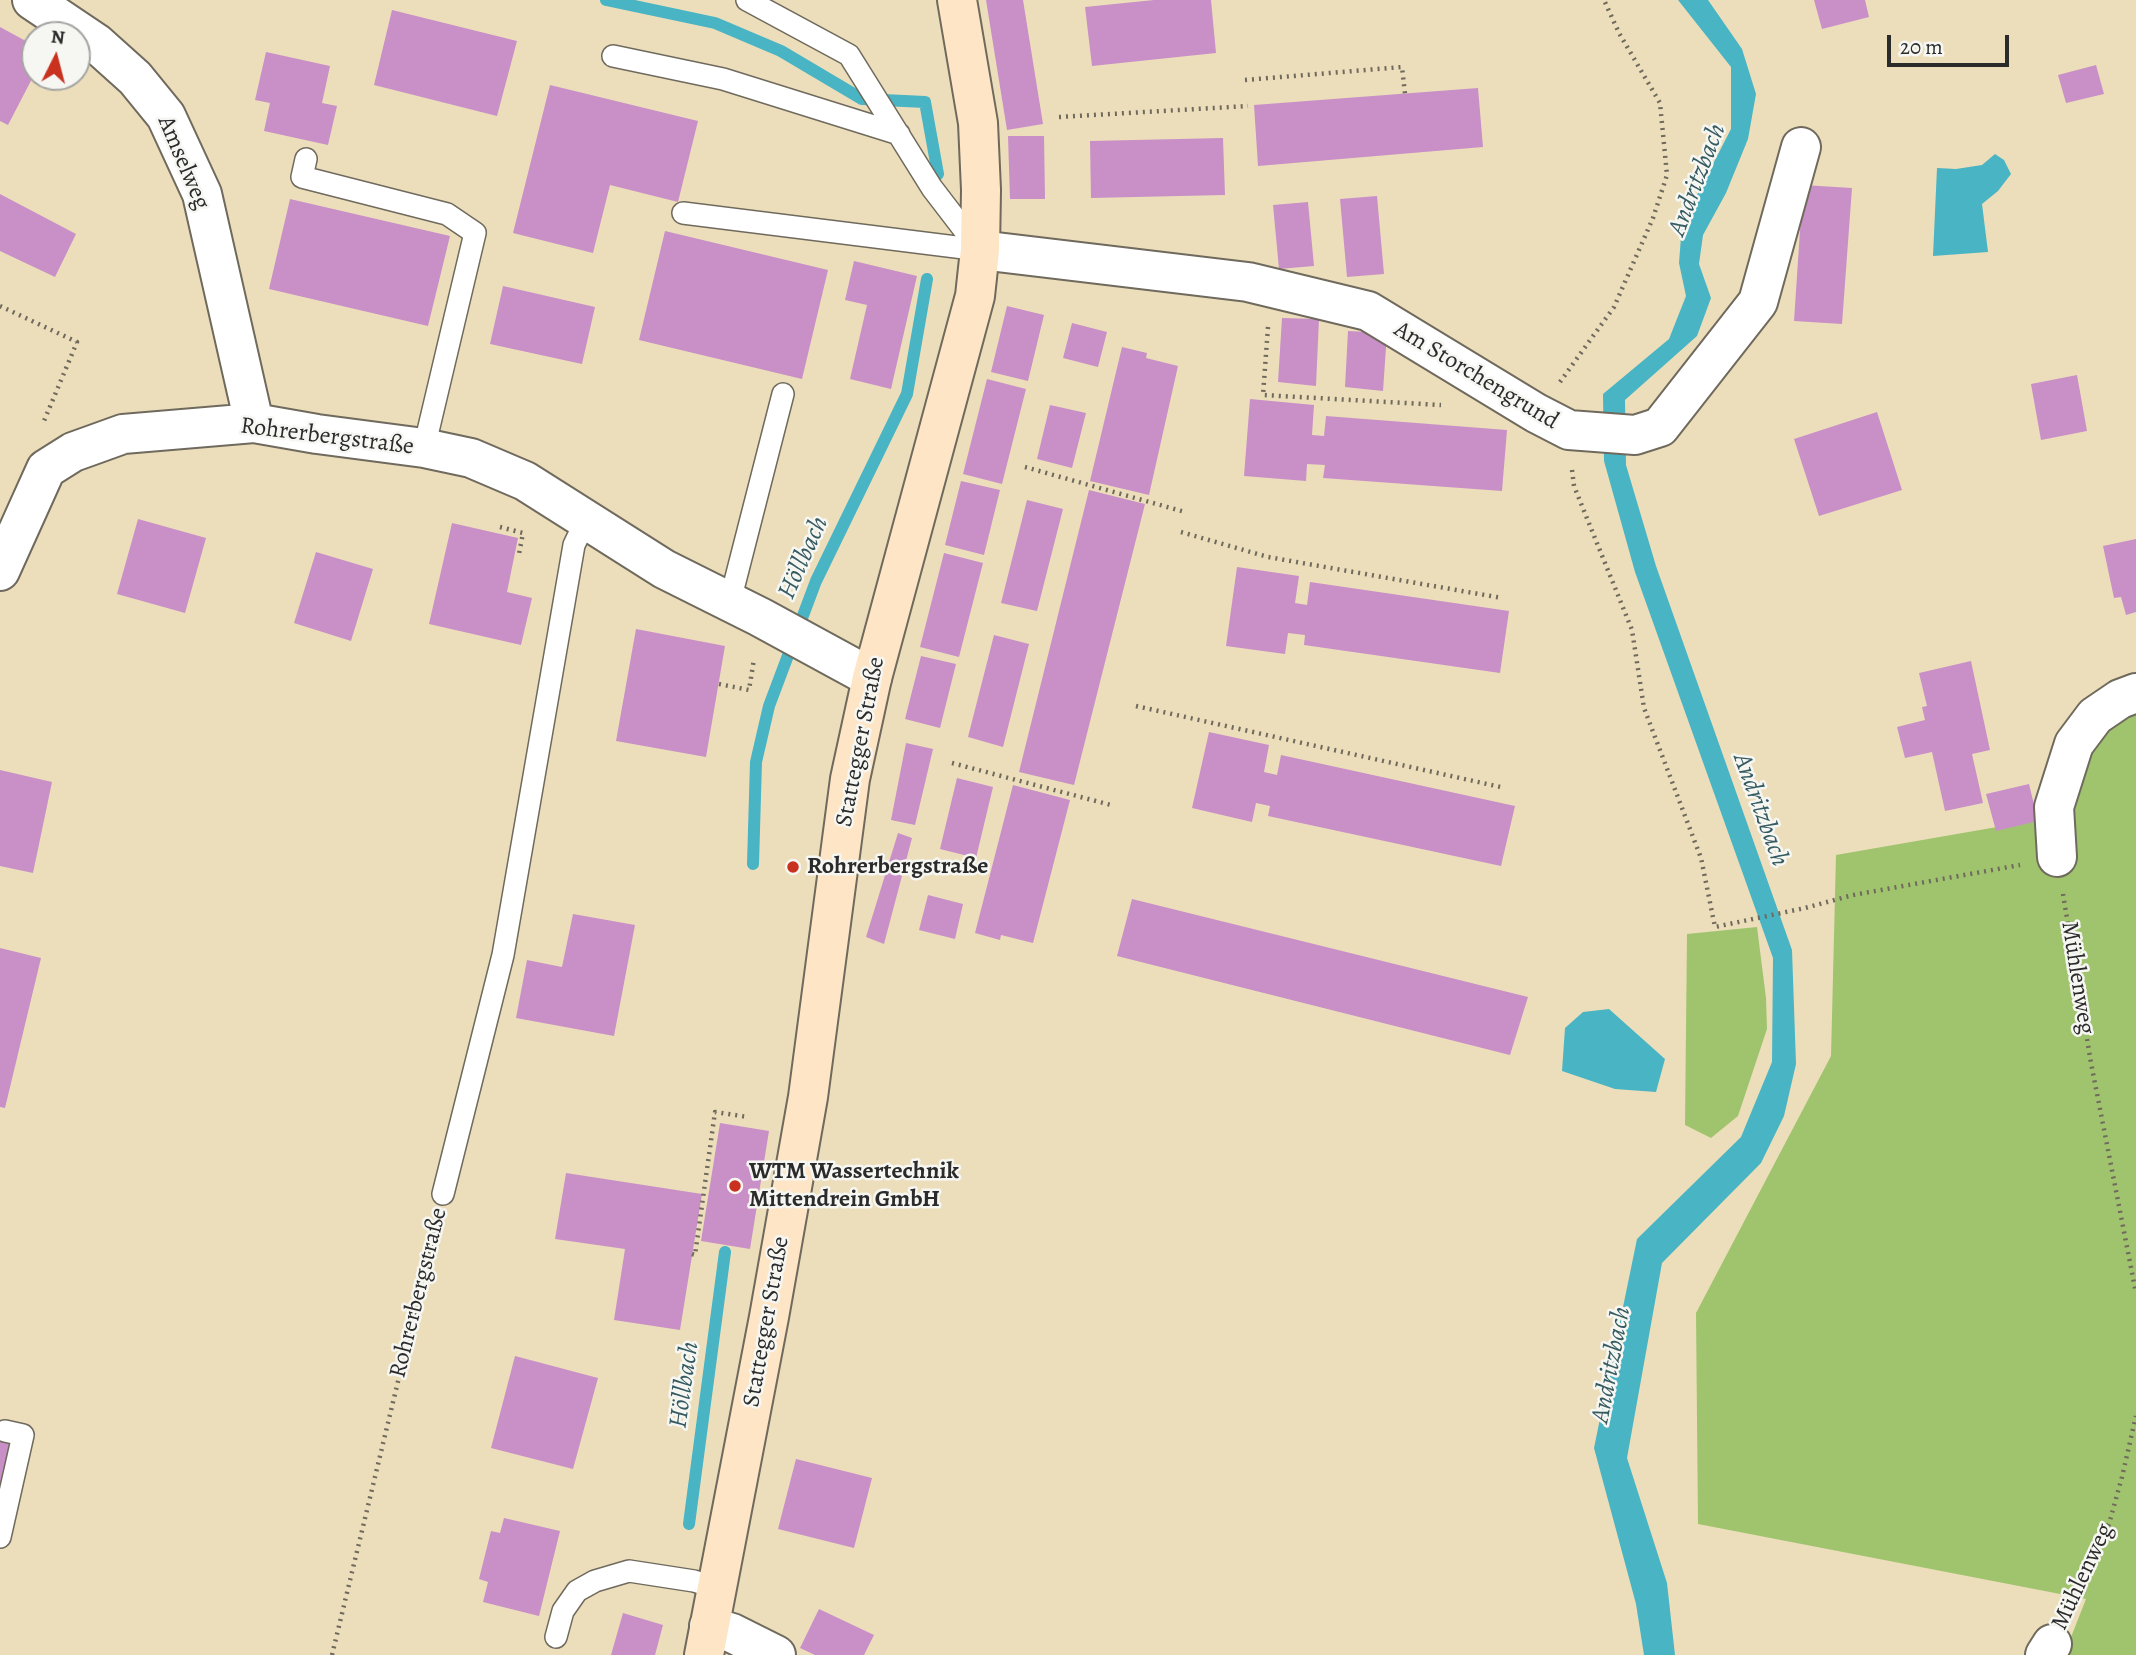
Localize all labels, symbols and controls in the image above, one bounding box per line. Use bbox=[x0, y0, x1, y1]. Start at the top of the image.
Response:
north arrow bbox=[21, 21, 91, 91]
scale bar bbox=[1891, 21, 2014, 65]
text: N bbox=[50, 23, 66, 51]
text: 20 m bbox=[1900, 33, 1943, 61]
street label: Amselweg bbox=[150, 112, 216, 214]
water label: Andritzbach bbox=[1662, 119, 1734, 241]
street label: Am Storchengrund bbox=[1388, 316, 1564, 436]
street label: Rohrerbergstraße bbox=[239, 412, 415, 462]
water label: Höllbach bbox=[772, 512, 836, 604]
street label: Stattegger Straße bbox=[830, 655, 892, 829]
water label: Andritzbach bbox=[1725, 749, 1795, 871]
place label: Rohrerbergstraße bbox=[807, 853, 988, 881]
marker: Rohrerbergstraße bbox=[785, 859, 801, 875]
street label: Mühlenweg bbox=[2054, 919, 2100, 1037]
place label: WTM Wassertechnik Mittendrein GmbH bbox=[749, 1158, 959, 1214]
marker: WTM Wassertechnik Mittendrein GmbH bbox=[727, 1178, 743, 1194]
street label: Rohrerbergstraße bbox=[384, 1205, 454, 1381]
street label: Stattegger Straße bbox=[738, 1234, 796, 1410]
water label: Andritzbach bbox=[1585, 1304, 1639, 1426]
water label: Höllbach bbox=[663, 1340, 707, 1430]
street label: Mühlenweg bbox=[2046, 1519, 2120, 1635]

